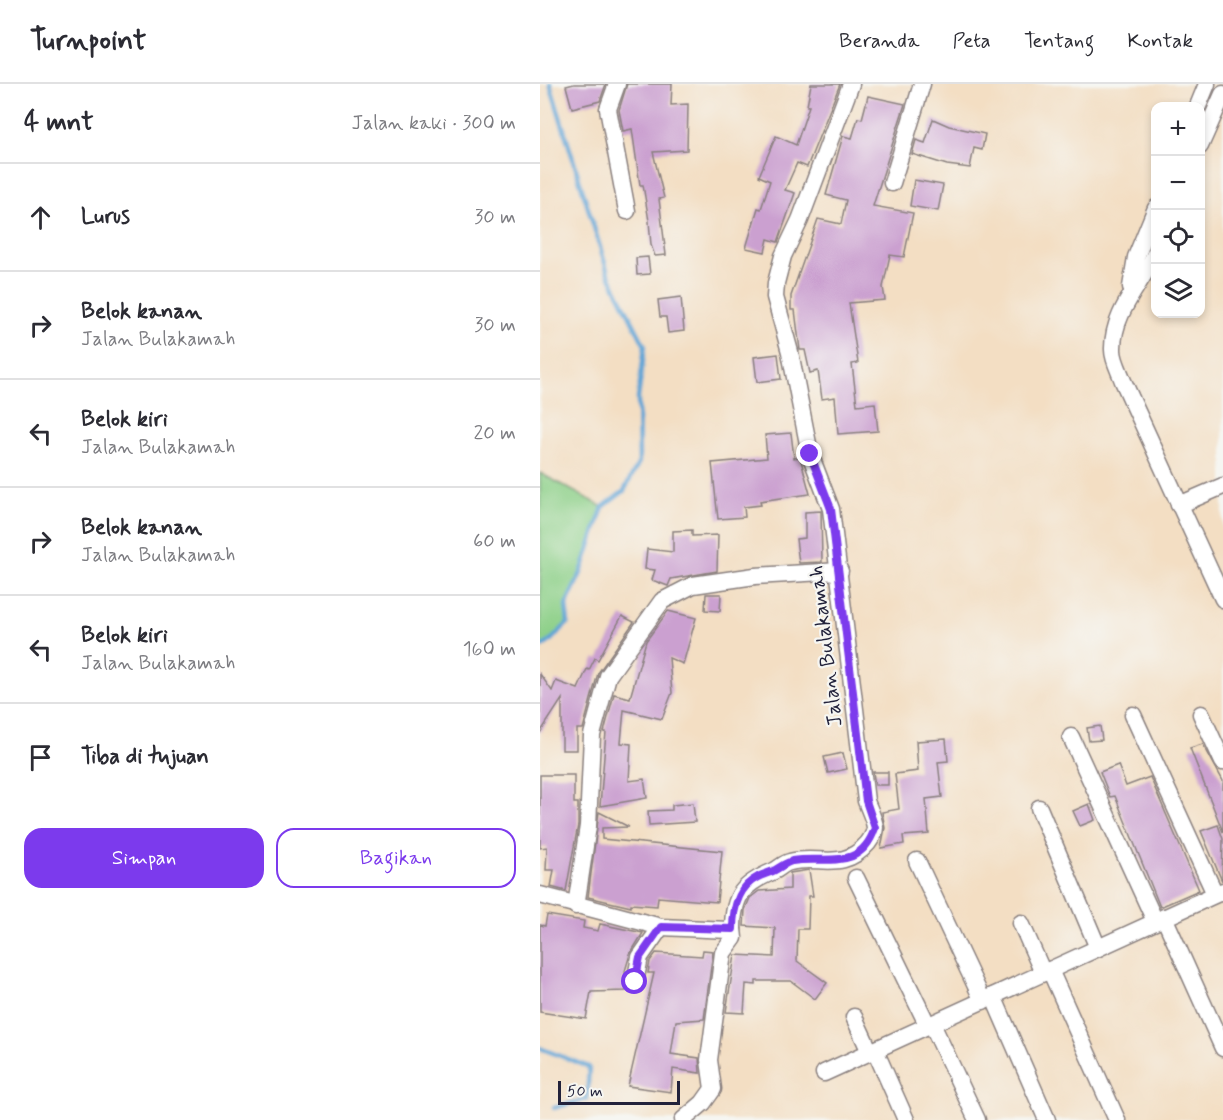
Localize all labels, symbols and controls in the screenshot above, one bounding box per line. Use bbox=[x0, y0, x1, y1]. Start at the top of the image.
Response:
text: Turnpoint bbox=[30, 23, 146, 60]
text: Beranda bbox=[839, 27, 920, 55]
text: Peta bbox=[953, 27, 991, 55]
text: Tentang bbox=[1024, 27, 1094, 55]
text: Kontak bbox=[1127, 27, 1193, 55]
map controls bbox=[1151, 102, 1205, 318]
button: + bbox=[1151, 102, 1205, 156]
text: 4 mnt bbox=[24, 106, 94, 140]
text: Jalan kaki · 300 m bbox=[351, 110, 516, 137]
button: − bbox=[1151, 156, 1205, 210]
icon: ahead bbox=[24, 201, 57, 234]
text: Lurus bbox=[81, 203, 130, 231]
text: 30 m bbox=[474, 204, 516, 231]
button: locate bbox=[1151, 210, 1205, 264]
button: layers bbox=[1151, 264, 1205, 318]
text: Belok kanan bbox=[81, 298, 202, 326]
icon: right bbox=[24, 309, 57, 342]
text: 30 m bbox=[474, 312, 516, 339]
text: Jalan Bulakamah bbox=[81, 326, 235, 353]
text: Belok kiri bbox=[81, 406, 168, 434]
icon: left bbox=[24, 417, 57, 450]
text: 20 m bbox=[473, 420, 516, 447]
text: Jalan Bulakamah bbox=[81, 434, 235, 461]
route end bbox=[796, 440, 822, 466]
text: Belok kanan bbox=[81, 514, 202, 542]
icon: right bbox=[24, 525, 57, 558]
text: 60 m bbox=[473, 528, 516, 555]
text: Jalan Bulakamah bbox=[81, 542, 235, 569]
street label: Jalan Bulakamah bbox=[802, 564, 850, 728]
text: Belok kiri bbox=[81, 622, 168, 650]
icon: left bbox=[24, 633, 57, 666]
text: 160 m bbox=[463, 636, 516, 663]
text: Jalan Bulakamah bbox=[81, 650, 235, 677]
icon: arrive bbox=[24, 741, 57, 774]
text: Tiba di tujuan bbox=[81, 743, 209, 771]
button: Simpan bbox=[24, 828, 264, 888]
button: Bagikan bbox=[276, 828, 516, 888]
route start bbox=[621, 968, 647, 994]
scale bar bbox=[558, 1078, 680, 1106]
text: 50 m bbox=[567, 1081, 603, 1102]

